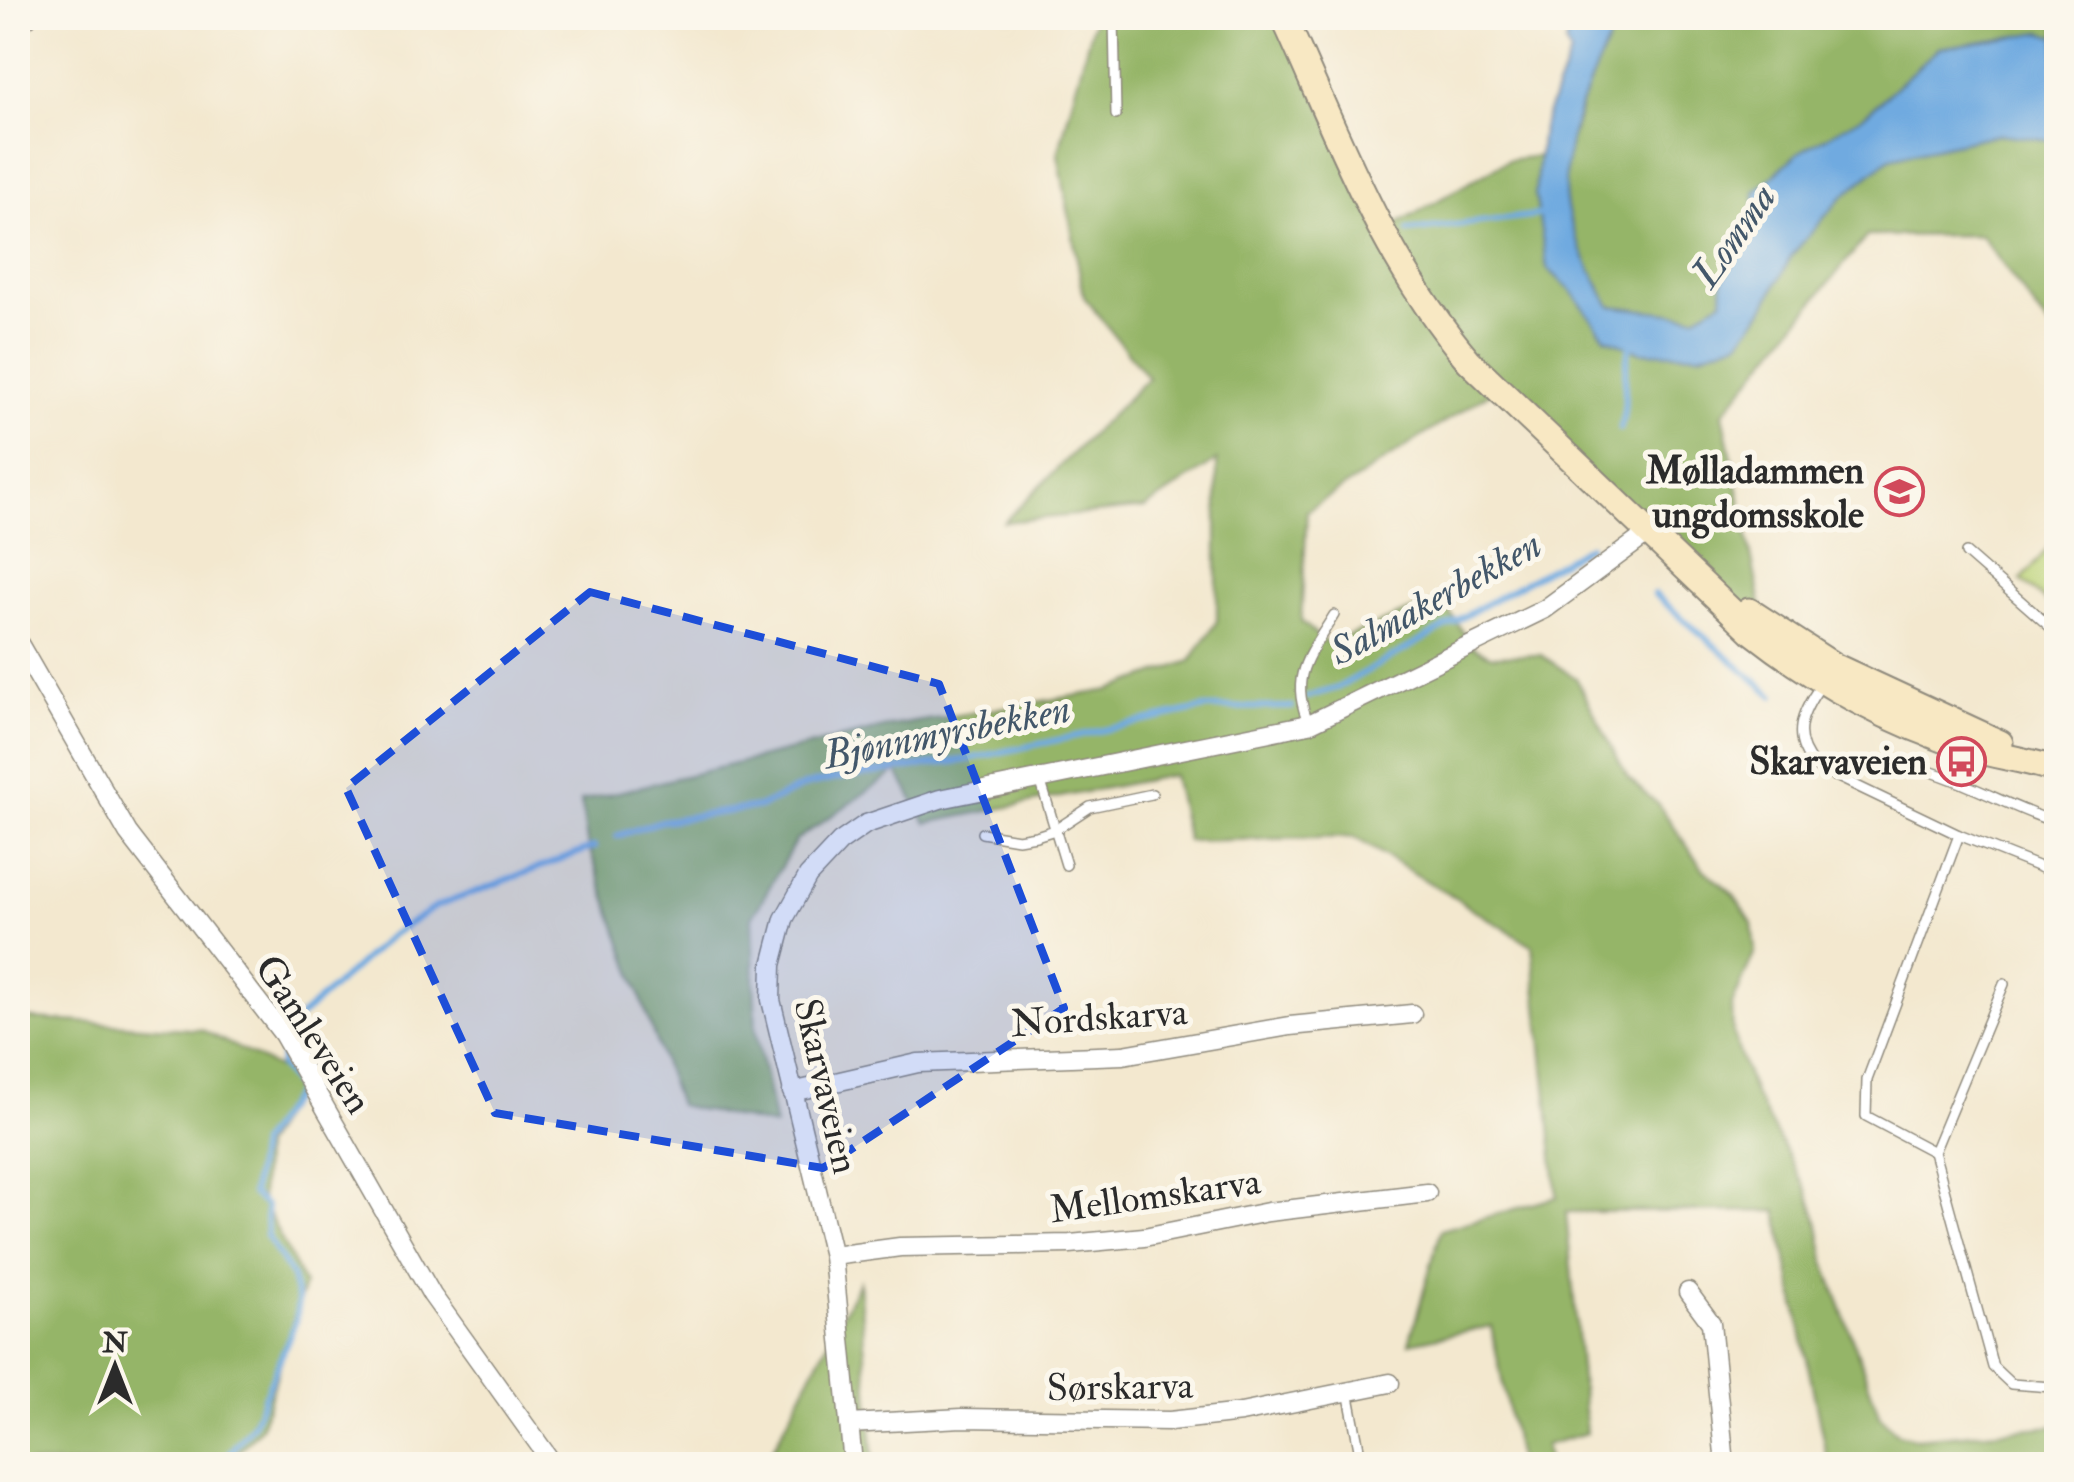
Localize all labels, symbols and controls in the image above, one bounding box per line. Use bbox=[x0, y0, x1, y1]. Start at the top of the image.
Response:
water label: Lomma bbox=[1679, 174, 1788, 299]
place label: Mølladammen ungdomsskole bbox=[1645, 447, 1864, 539]
school or university icon: Mølladammen ungdomsskole bbox=[1873, 466, 1925, 518]
water label: Salmakerbekken bbox=[1320, 519, 1551, 678]
water label: Bjønnmyrsbekken bbox=[818, 684, 1075, 782]
bus stop icon: Skarvaveien bbox=[1936, 735, 1988, 787]
place label: Skarvaveien bbox=[1749, 738, 1927, 786]
street label: Gamleveien bbox=[244, 946, 382, 1123]
street label: Nordskarva bbox=[1009, 988, 1189, 1048]
street label: Skarvaveien bbox=[783, 994, 869, 1178]
street label: Mellomskarva bbox=[1047, 1157, 1264, 1235]
north arrow bbox=[65, 1317, 165, 1417]
text: N bbox=[101, 1326, 128, 1361]
street label: Sørskarva bbox=[1046, 1362, 1194, 1412]

